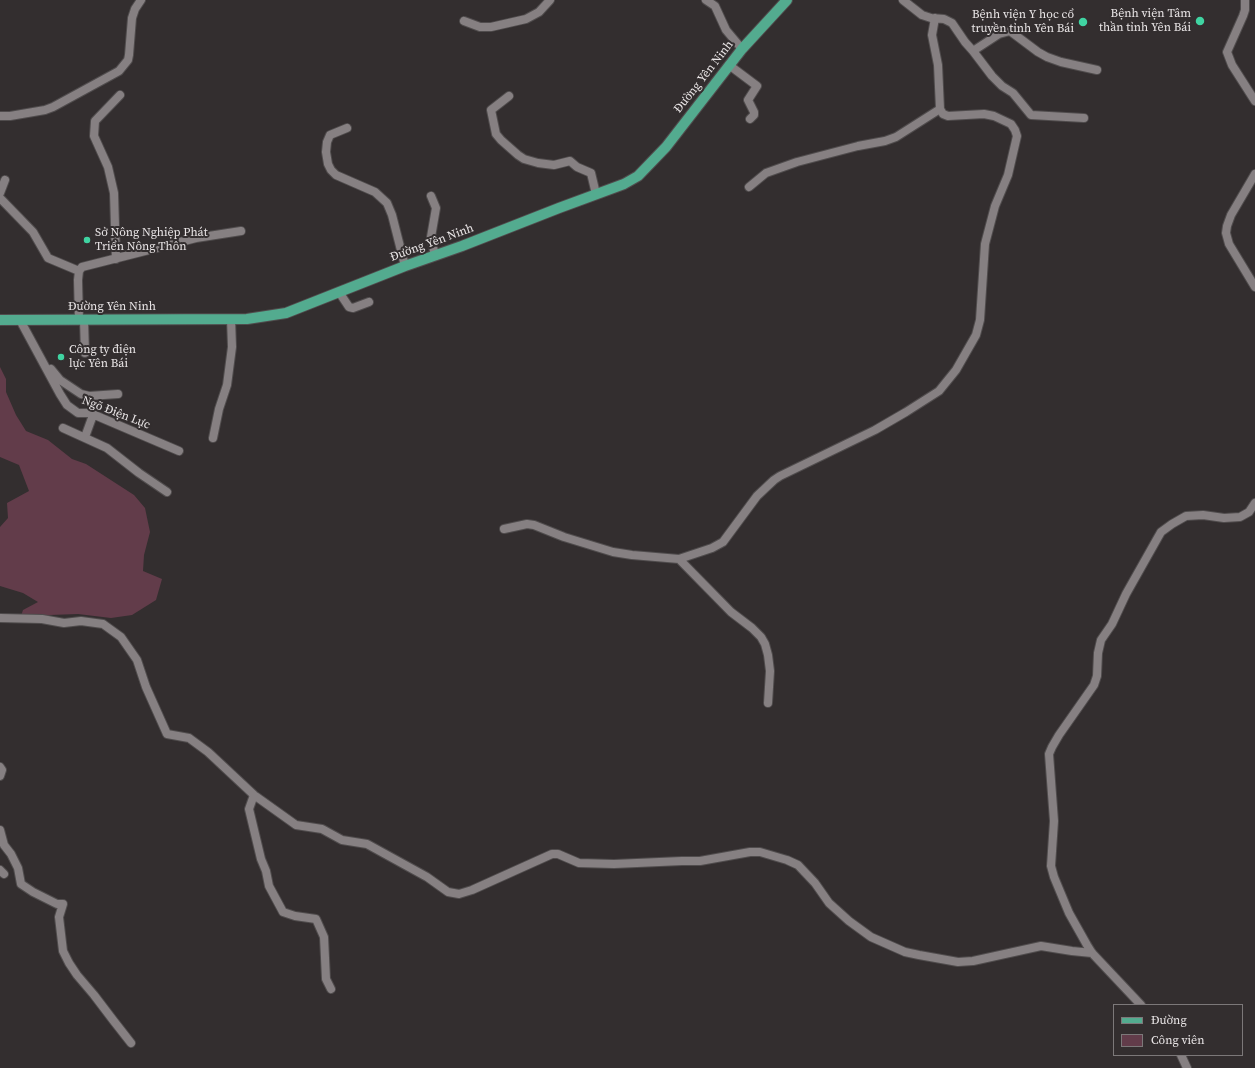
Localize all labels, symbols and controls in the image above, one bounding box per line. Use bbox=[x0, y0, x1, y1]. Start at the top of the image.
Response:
place label: Bệnh viện Tâm thần tỉnh Yên Bái bbox=[1099, 7, 1191, 35]
place label: Bệnh viện Y học cổ truyền tỉnh Yên Bái bbox=[971, 8, 1074, 36]
marker: Bệnh viện Tâm thần tỉnh Yên Bái bbox=[1194, 15, 1206, 27]
marker: Bệnh viện Y học cổ truyền tỉnh Yên Bái bbox=[1077, 16, 1089, 28]
street label: Đường Yên Ninh bbox=[671, 38, 737, 116]
street label: Đường Yên Ninh bbox=[388, 221, 476, 265]
place label: Sở Nông Nghiệp Phát Triển Nông Thôn bbox=[95, 226, 208, 254]
marker: Sở Nông Nghiệp Phát Triển Nông Thôn bbox=[82, 235, 92, 245]
street label: Đường Yên Ninh bbox=[68, 300, 156, 314]
place label: Công ty điện lực Yên Bái bbox=[69, 343, 136, 371]
marker: Công ty điện lực Yên Bái bbox=[56, 352, 66, 362]
street label: Ngõ Điện Lực bbox=[80, 393, 152, 433]
legend bbox=[1113, 1004, 1243, 1056]
text: Đường bbox=[1151, 1012, 1187, 1028]
text: Công viên bbox=[1151, 1032, 1204, 1048]

